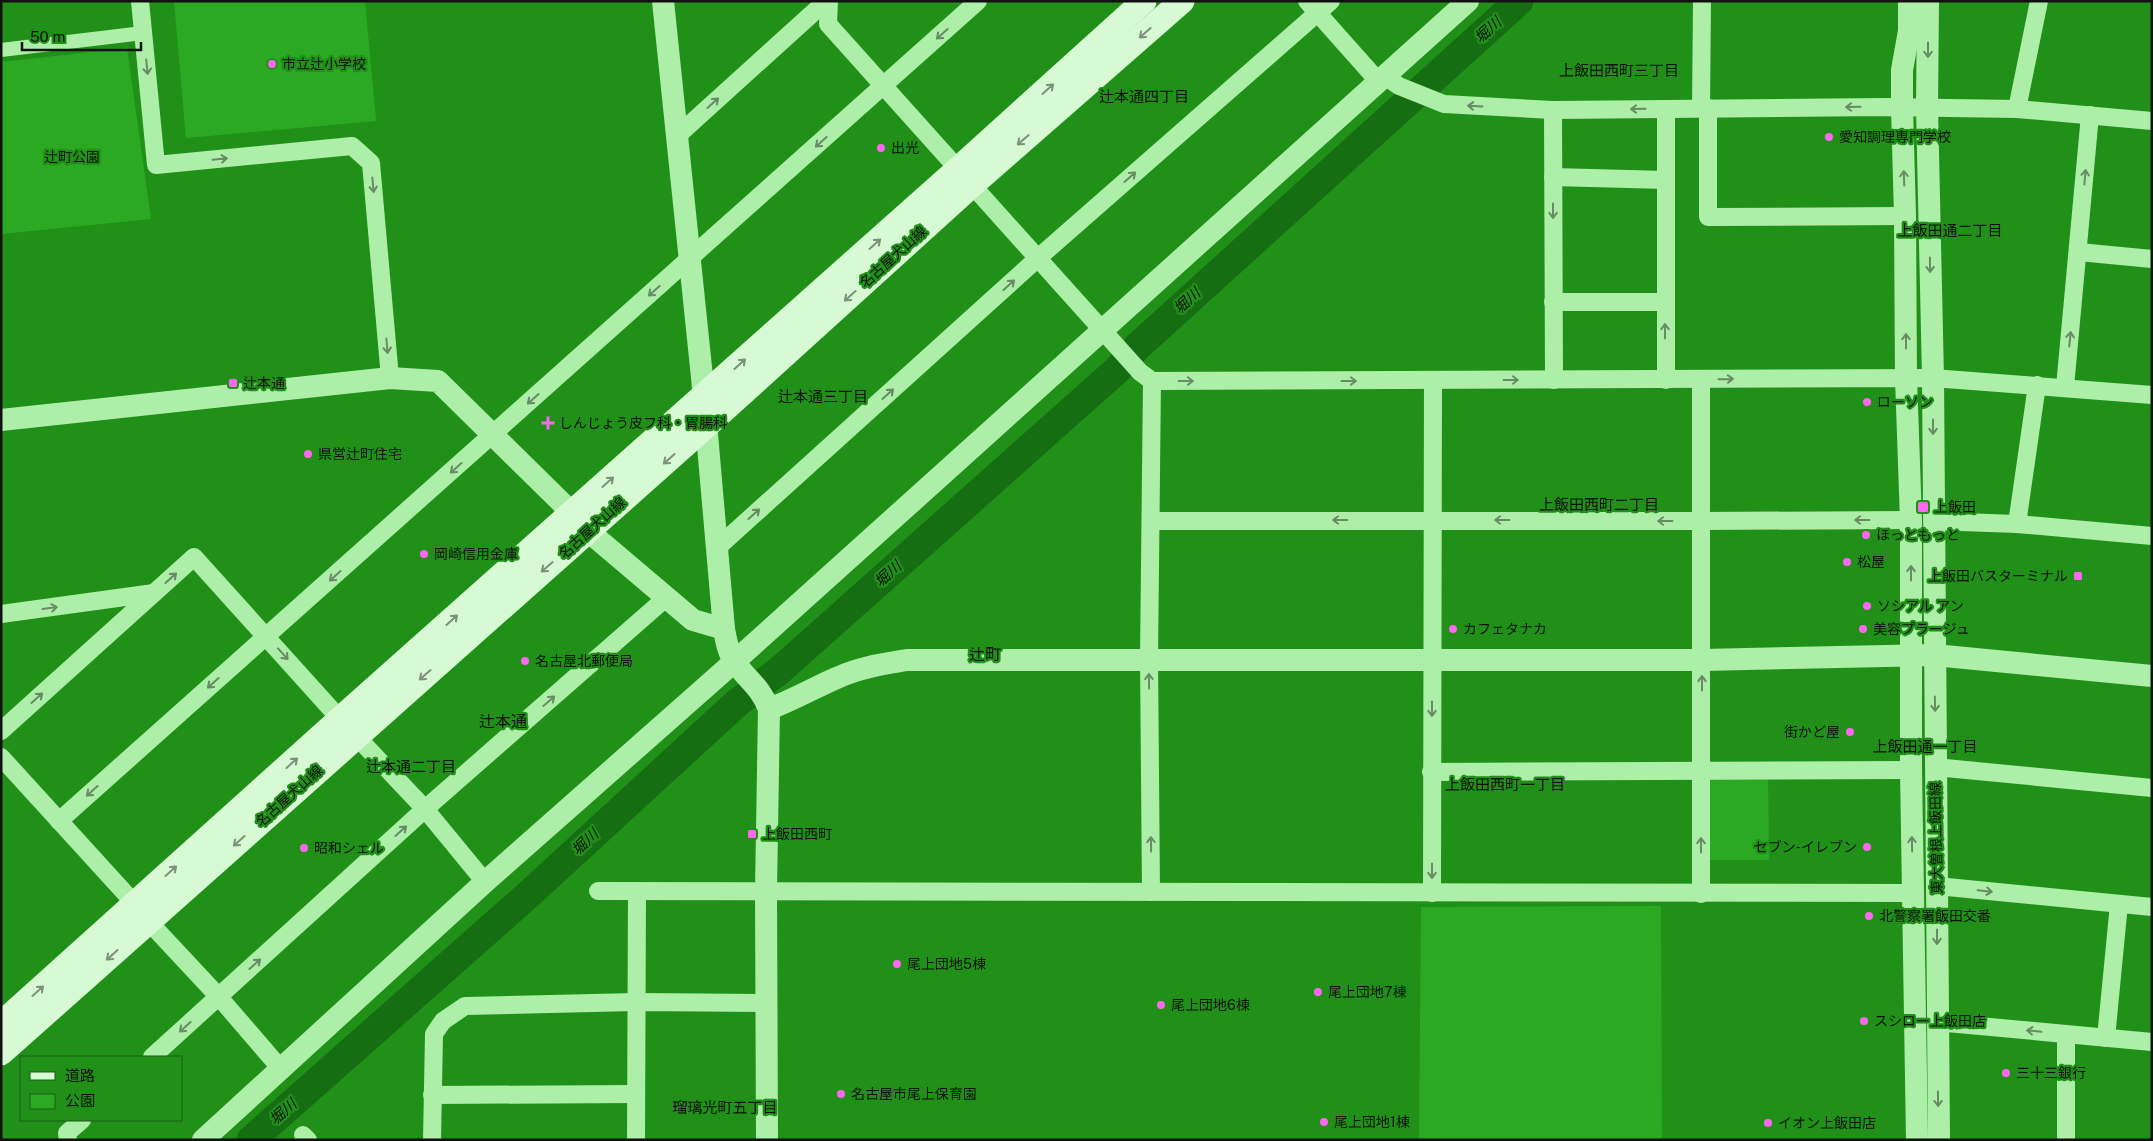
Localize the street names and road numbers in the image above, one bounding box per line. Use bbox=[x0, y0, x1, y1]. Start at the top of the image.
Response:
street label: 名古屋犬山線 bbox=[856, 223, 930, 291]
street label: 名古屋犬山線 bbox=[555, 494, 629, 562]
street label: 名古屋犬山線 bbox=[252, 762, 326, 830]
street label: 東大曽根上飯田線 bbox=[1927, 782, 1945, 894]

